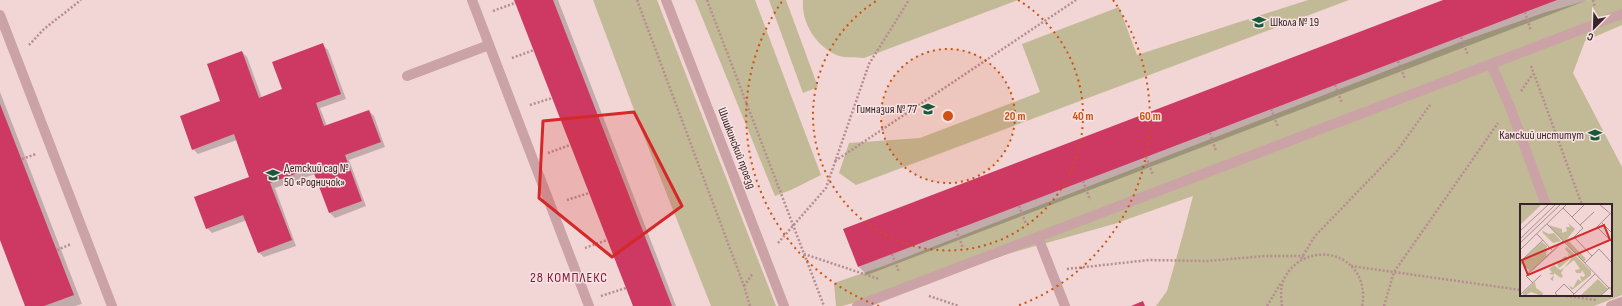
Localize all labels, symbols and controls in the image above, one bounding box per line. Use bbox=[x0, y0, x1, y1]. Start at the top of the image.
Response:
north arrow bbox=[1574, 8, 1614, 48]
school or university icon: Школа № 19 bbox=[1251, 14, 1267, 30]
place label: Школа № 19 bbox=[1270, 15, 1319, 30]
text: С bbox=[1585, 30, 1595, 44]
school or university icon: Гимназия № 77 bbox=[920, 101, 936, 117]
place label: Гимназия № 77 bbox=[857, 102, 917, 117]
street label: Шишкинский проезд bbox=[714, 105, 759, 191]
centre of rings bbox=[941, 109, 955, 123]
text: 20 m bbox=[1005, 109, 1025, 124]
text: 40 m bbox=[1072, 109, 1094, 124]
text: 60 m bbox=[1139, 109, 1161, 124]
school or university icon: Камский институт bbox=[1587, 127, 1603, 143]
place label: Камский институт bbox=[1499, 128, 1584, 143]
place label: Детский сад № 50 «Родничок» bbox=[284, 161, 349, 190]
school or university icon: Детский сад № 50 «Родничок» bbox=[265, 167, 281, 183]
inset map bbox=[1520, 204, 1612, 296]
district label: 28 КОМПЛЕКС bbox=[530, 269, 608, 286]

